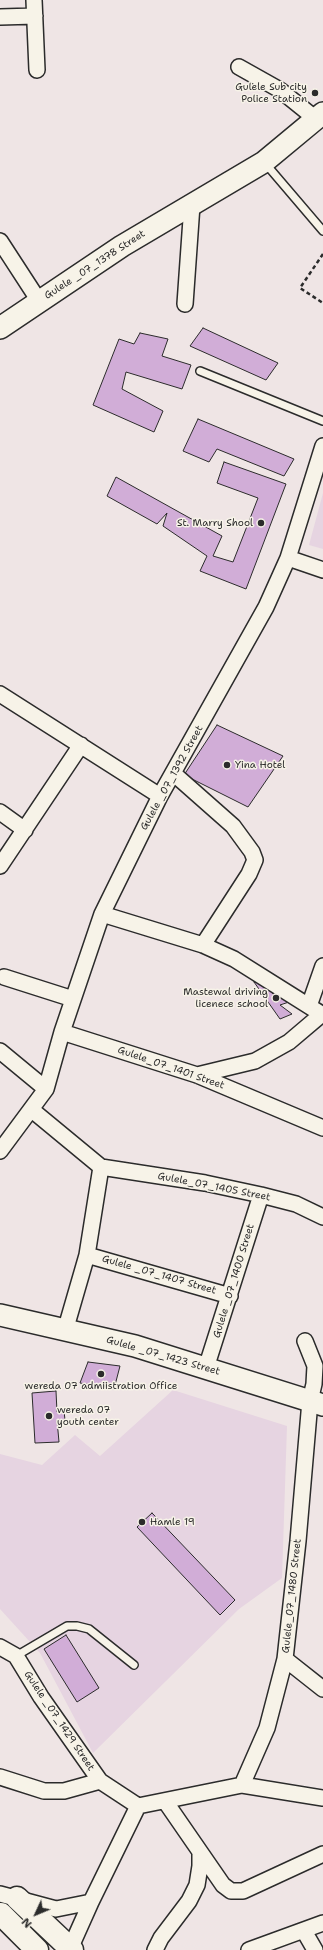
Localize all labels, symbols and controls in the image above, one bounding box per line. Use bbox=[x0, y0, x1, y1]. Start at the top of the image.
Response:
place label: Gulele Sub city Police Station bbox=[235, 81, 307, 104]
marker: Gulele Sub city Police Station bbox=[310, 88, 320, 98]
street label: Gulele _07_1378 Street bbox=[42, 228, 148, 302]
place label: St. Marry Shool bbox=[177, 517, 253, 529]
marker: St. Marry Shool bbox=[256, 518, 266, 528]
street label: Gulele _07_1392 Street bbox=[138, 724, 206, 832]
place label: Yina Hotel bbox=[235, 759, 285, 771]
marker: Yina Hotel bbox=[222, 760, 232, 770]
place label: Mastewal driving licenece school bbox=[183, 986, 268, 1010]
marker: Mastewal driving licenece school bbox=[271, 993, 281, 1003]
street label: Gulele_07_1401 Street bbox=[116, 1044, 226, 1092]
street label: Gulele_07_1405 Street bbox=[157, 1170, 271, 1204]
street label: Gulele _07_1400 Street bbox=[211, 1222, 257, 1340]
street label: Gulele _07_1407 Street bbox=[100, 1253, 218, 1297]
street label: Gulele _07_1423 Street bbox=[105, 1334, 221, 1378]
marker: wereda 07 admiistration Office bbox=[96, 1369, 106, 1379]
place label: wereda 07 admiistration Office bbox=[25, 1380, 177, 1392]
place label: wereda 07 youth center bbox=[57, 1404, 119, 1428]
marker: wereda 07 youth center bbox=[44, 1411, 54, 1421]
place label: Hamle 19 bbox=[150, 1516, 195, 1528]
marker: Hamle 19 bbox=[137, 1517, 147, 1527]
street label: Gulele_07_1480 Street bbox=[280, 1538, 304, 1654]
street label: Gulele _07_1429 Street bbox=[21, 1669, 97, 1773]
north arrow bbox=[16, 1894, 56, 1934]
text: N bbox=[19, 1914, 35, 1931]

